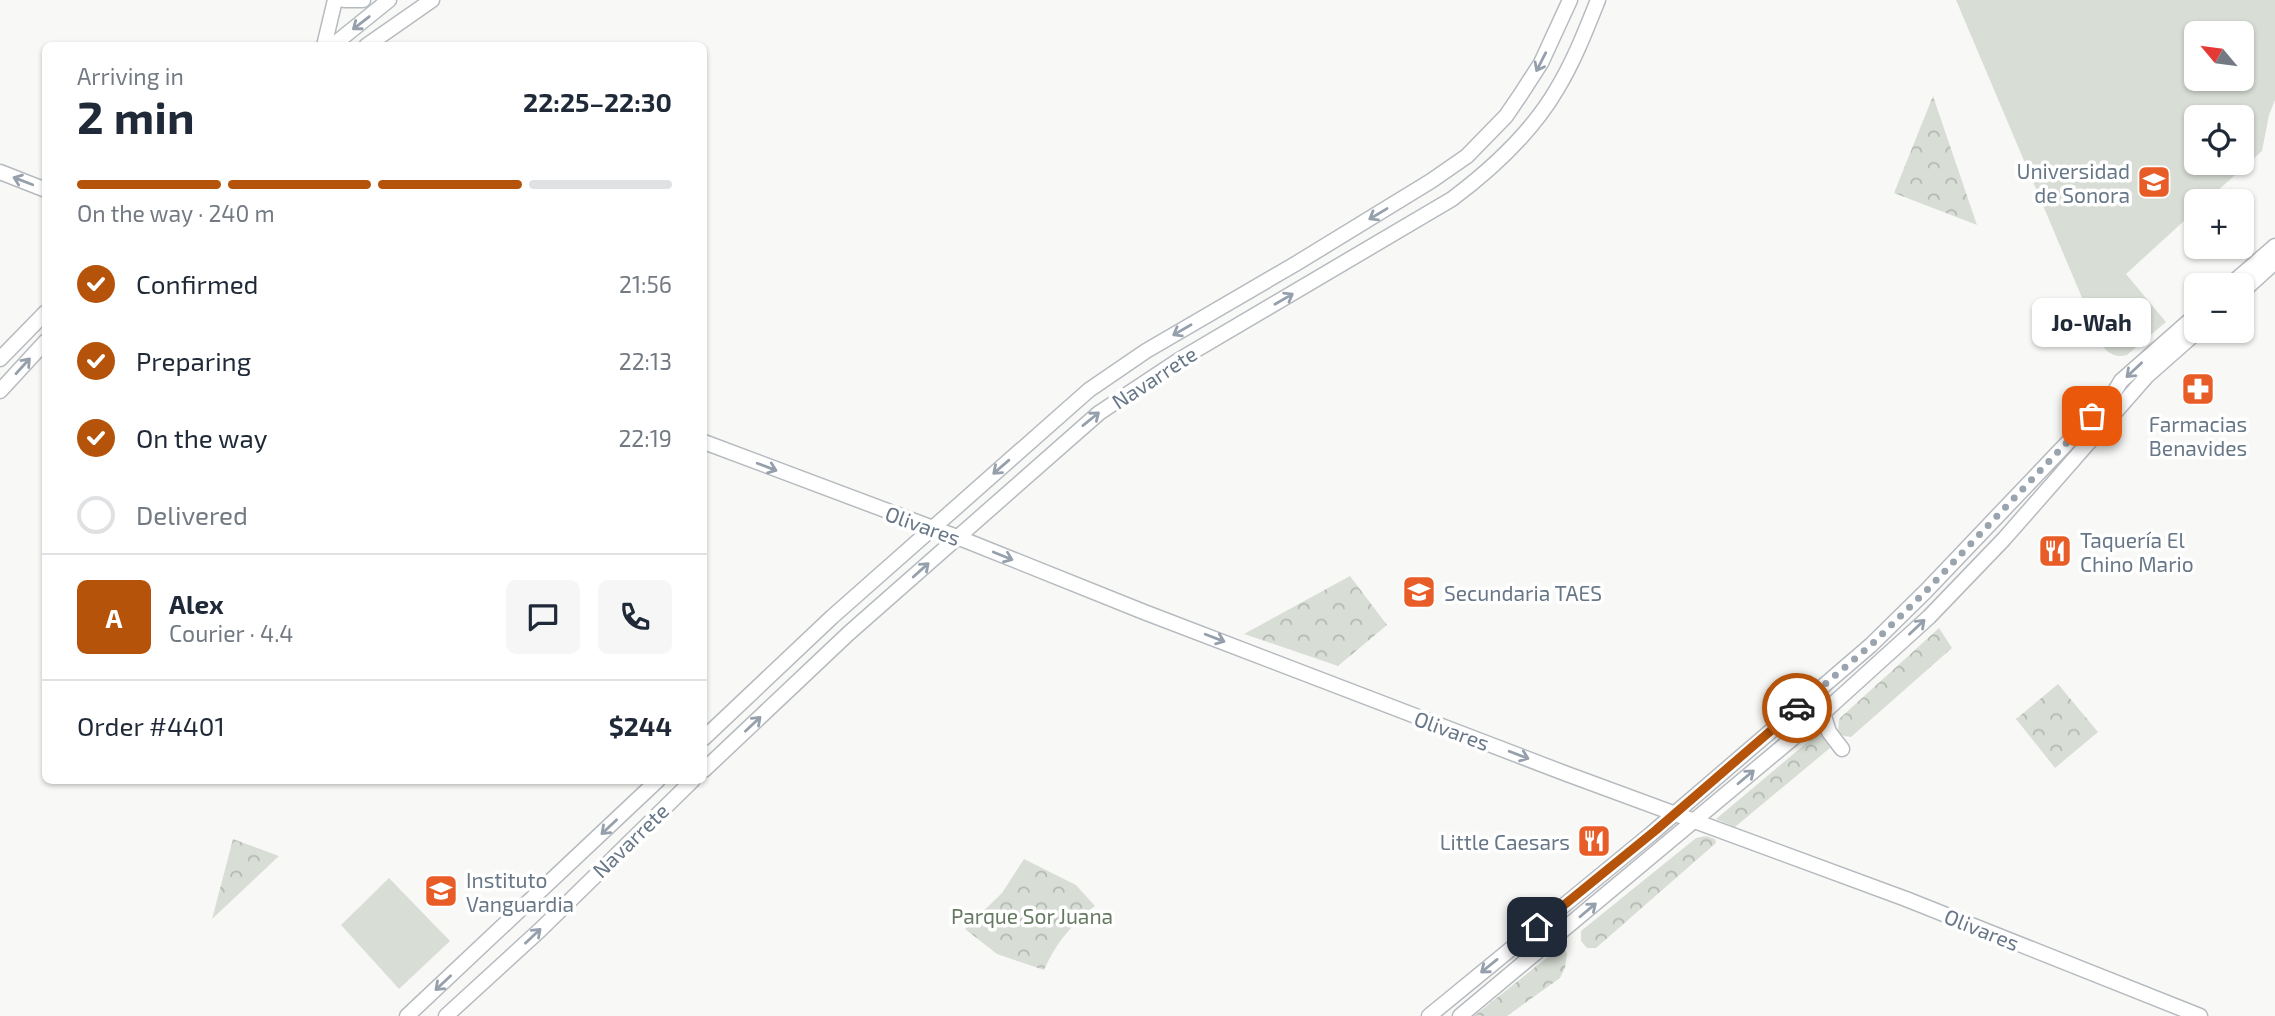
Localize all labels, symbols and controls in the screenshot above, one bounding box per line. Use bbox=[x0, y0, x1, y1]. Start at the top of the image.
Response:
one-way arrow bbox=[352, 15, 370, 30]
north arrow bbox=[2184, 21, 2254, 91]
map controls bbox=[2184, 21, 2254, 343]
one-way arrow bbox=[1534, 51, 1547, 72]
text: Arriving in bbox=[77, 62, 184, 90]
text: 22:25–22:30 bbox=[523, 86, 672, 117]
text: 2 min bbox=[77, 88, 195, 143]
button: locate bbox=[2184, 105, 2254, 175]
place label: Universidad de Sonora bbox=[2016, 158, 2130, 207]
school or university icon: Universidad de Sonora bbox=[2135, 163, 2173, 201]
one-way arrow bbox=[12, 173, 34, 186]
button: + bbox=[2184, 189, 2254, 259]
text: On the way · 240 m bbox=[77, 199, 275, 227]
one-way arrow bbox=[1368, 208, 1388, 222]
icon: check bbox=[77, 265, 115, 303]
text: Confirmed bbox=[136, 268, 259, 299]
text: 21:56 bbox=[619, 270, 672, 298]
button: − bbox=[2184, 273, 2254, 343]
one-way arrow bbox=[1274, 292, 1294, 306]
callout: Jo-Wah bbox=[2032, 297, 2152, 346]
text: Jo-Wah bbox=[2051, 308, 2132, 336]
one-way arrow bbox=[1172, 323, 1192, 337]
street label: Navarrete bbox=[1107, 340, 1201, 414]
icon: check bbox=[77, 342, 115, 380]
text: Preparing bbox=[136, 345, 251, 376]
text: 22:13 bbox=[619, 347, 672, 375]
one-way arrow bbox=[14, 358, 31, 375]
one-way arrow bbox=[2126, 361, 2143, 378]
pharmacy icon: Farmacias Benavides bbox=[2179, 370, 2217, 408]
pin bbox=[2062, 386, 2122, 446]
icon: bag bbox=[2073, 397, 2111, 435]
place label: Farmacias Benavides bbox=[2149, 411, 2247, 460]
one-way arrow bbox=[1082, 412, 1100, 427]
icon: check bbox=[77, 419, 115, 457]
text: On the way bbox=[136, 422, 267, 453]
text: 22:19 bbox=[618, 424, 672, 452]
one-way arrow bbox=[992, 459, 1010, 475]
one-way arrow bbox=[756, 461, 778, 474]
text: Delivered bbox=[136, 499, 248, 530]
street label: Olivares bbox=[882, 500, 964, 550]
place label: Taquería El Chino Mario bbox=[2080, 527, 2194, 576]
restaurant icon: Taquería El Chino Mario bbox=[2036, 532, 2074, 570]
one-way arrow bbox=[992, 550, 1013, 563]
one-way arrow bbox=[911, 562, 929, 578]
school or university icon: Secundaria TAES bbox=[1400, 573, 1438, 611]
button: chat bbox=[506, 580, 580, 654]
button: phone bbox=[598, 580, 672, 654]
place label: Secundaria TAES bbox=[1444, 580, 1602, 605]
text: Alex bbox=[169, 588, 224, 619]
text: A bbox=[106, 602, 122, 633]
text: Courier · 4.4 bbox=[169, 619, 293, 647]
one-way arrow bbox=[1908, 619, 1926, 635]
one-way arrow bbox=[1203, 633, 1225, 646]
courier bbox=[1762, 673, 1832, 743]
icon: car bbox=[1778, 689, 1816, 727]
street label: Olivares bbox=[1411, 705, 1493, 755]
text: Order #4401 bbox=[77, 710, 225, 741]
text: $244 bbox=[609, 710, 672, 741]
one-way arrow bbox=[744, 715, 761, 732]
one-way arrow bbox=[1507, 750, 1529, 763]
one-way arrow bbox=[1737, 770, 1755, 785]
street label: Navarrete bbox=[587, 798, 673, 882]
one-way arrow bbox=[601, 819, 618, 836]
restaurant icon: Little Caesars bbox=[1575, 822, 1613, 860]
place label: Little Caesars bbox=[1440, 829, 1570, 854]
place label: Instituto Vanguardia bbox=[466, 867, 574, 916]
school or university icon: Instituto Vanguardia bbox=[422, 872, 460, 910]
pin bbox=[1507, 897, 1567, 957]
one-way arrow bbox=[1579, 902, 1597, 918]
park label: Parque Sor Juana bbox=[951, 903, 1113, 928]
street label: Olivares bbox=[1941, 903, 2023, 955]
icon: home bbox=[1518, 908, 1556, 946]
one-way arrow bbox=[524, 928, 541, 945]
one-way arrow bbox=[1481, 958, 1499, 974]
one-way arrow bbox=[435, 974, 452, 991]

